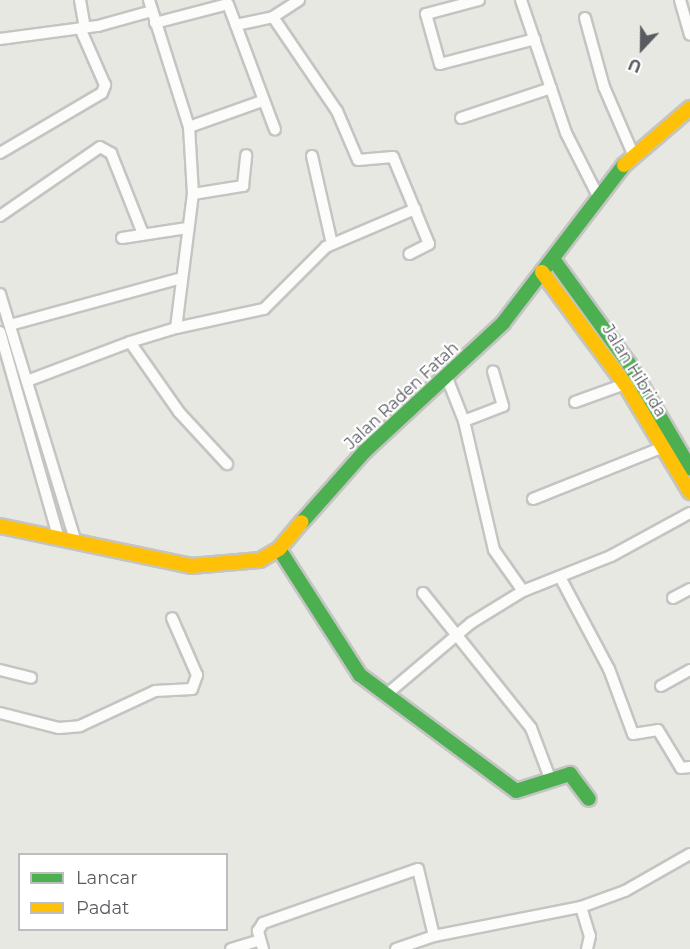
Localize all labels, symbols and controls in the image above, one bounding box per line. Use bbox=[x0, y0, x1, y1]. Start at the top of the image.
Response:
north arrow bbox=[612, 18, 672, 78]
text: U bbox=[626, 54, 644, 76]
street label: Jalan Hibrida bbox=[598, 321, 670, 421]
street label: Jalan Raden Fatah bbox=[341, 338, 463, 454]
legend bbox=[18, 853, 228, 931]
text: Lancar bbox=[76, 867, 137, 889]
text: Padat bbox=[76, 897, 129, 919]

